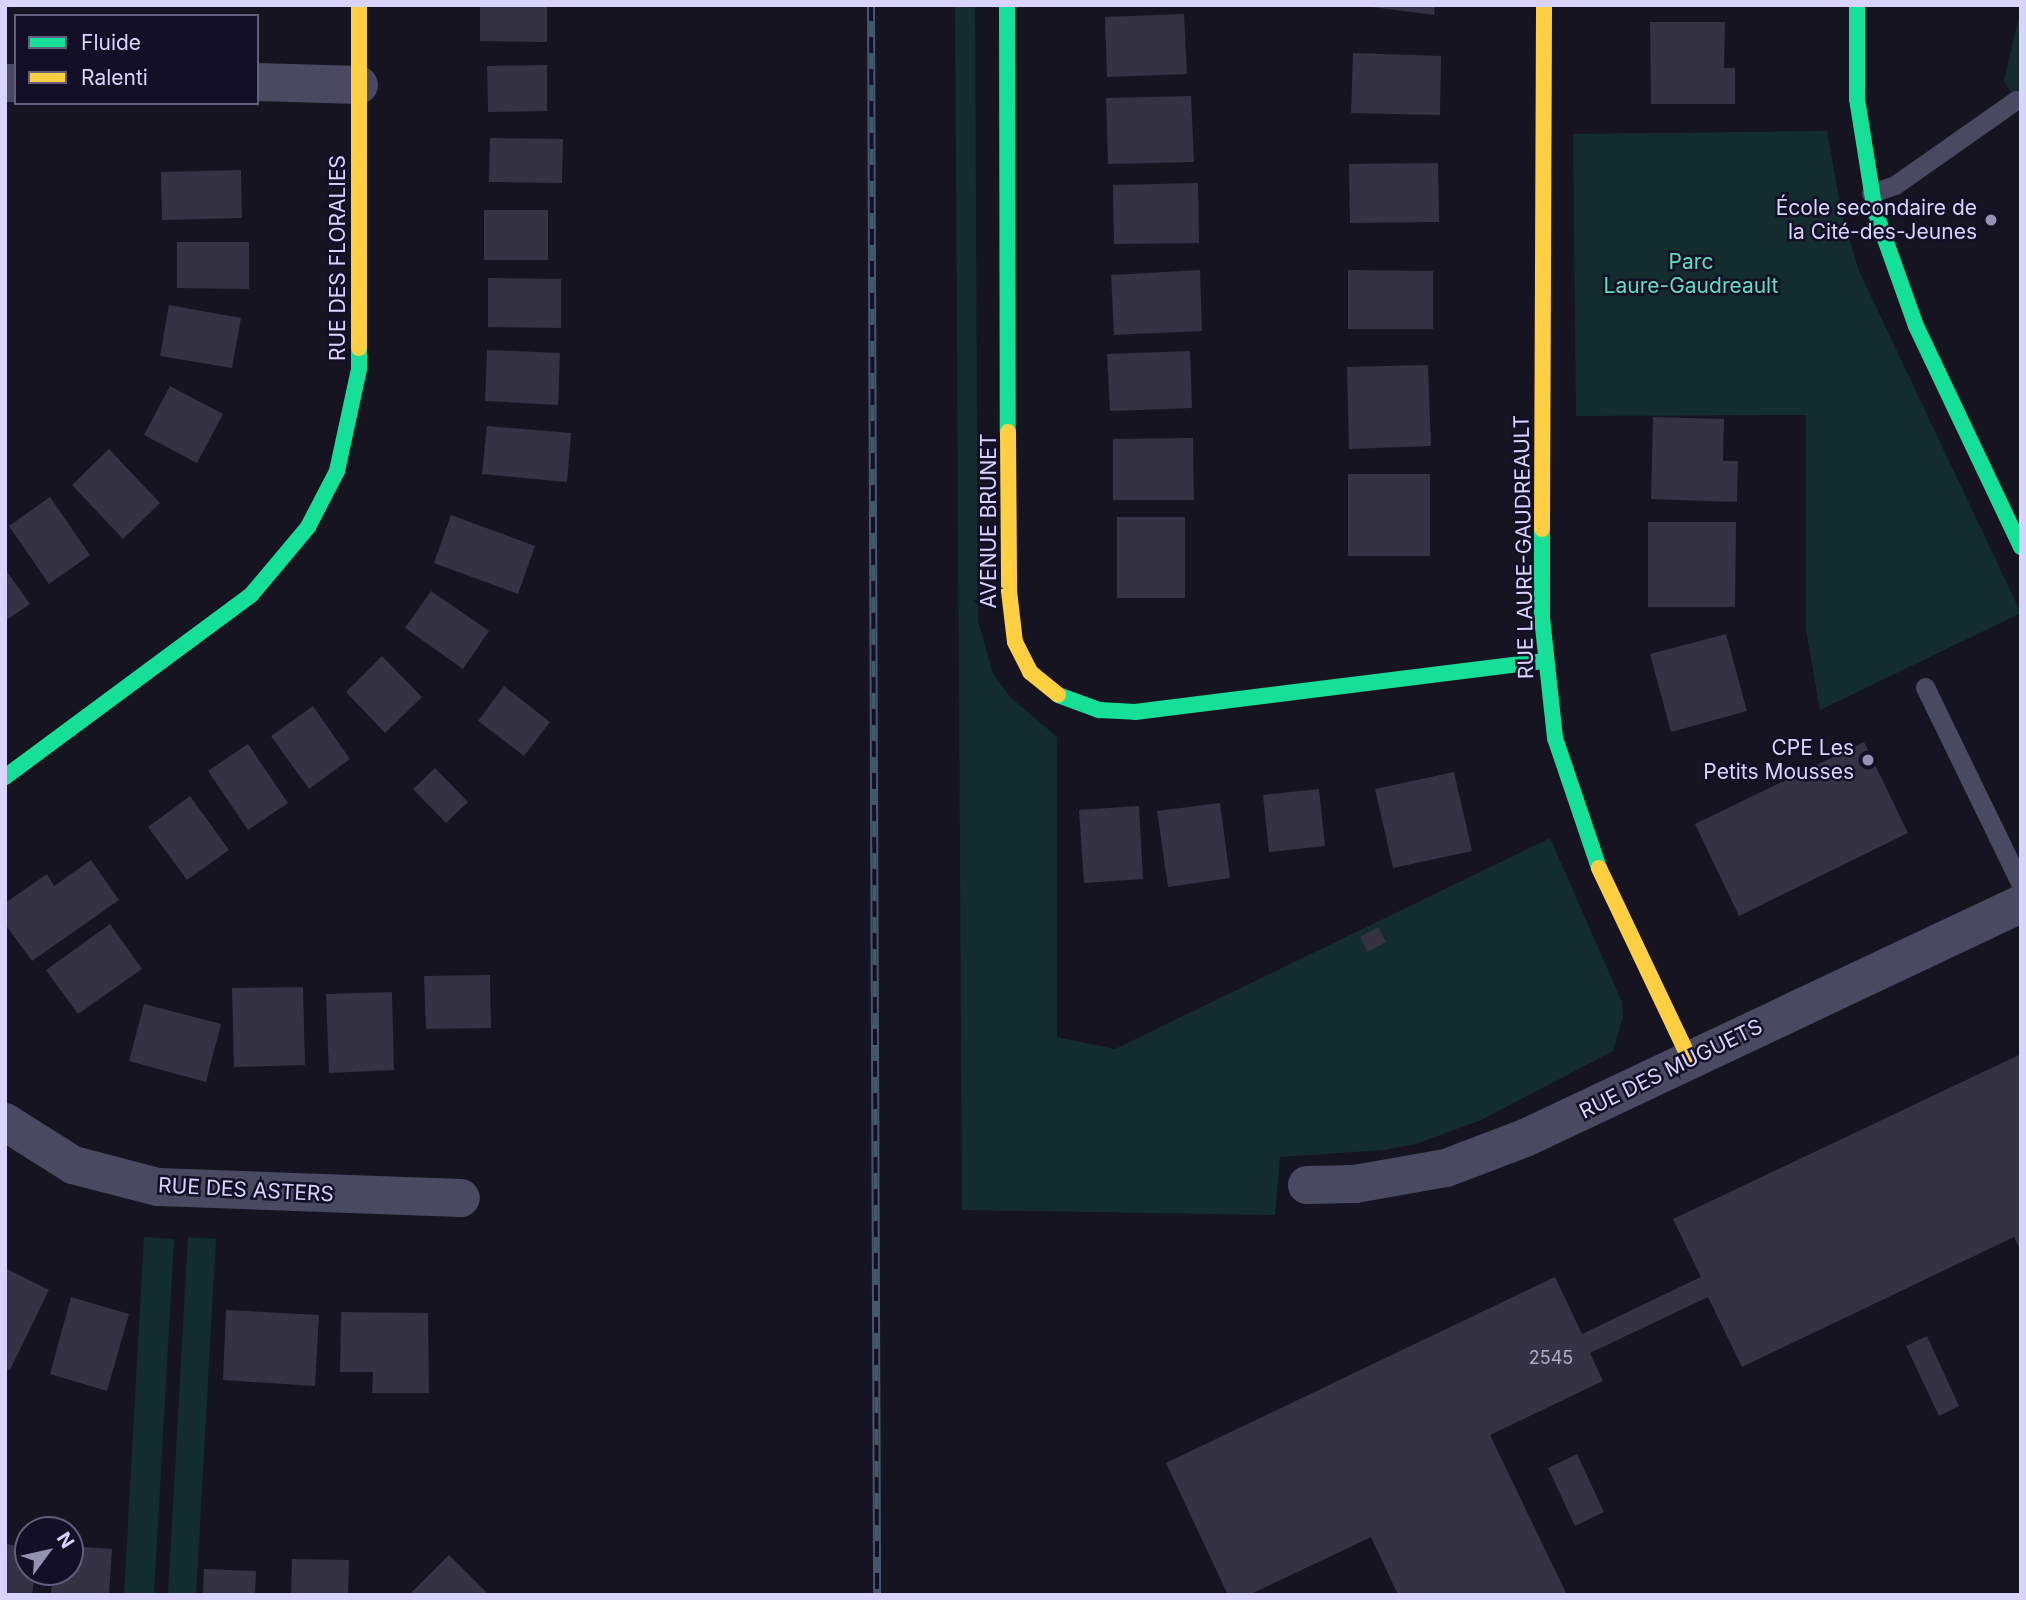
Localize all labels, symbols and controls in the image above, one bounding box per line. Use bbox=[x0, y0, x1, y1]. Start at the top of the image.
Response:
legend bbox=[14, 14, 259, 105]
text: Fluide bbox=[81, 30, 141, 55]
text: Ralenti bbox=[81, 65, 148, 90]
street label: RUE DES FLORALIES bbox=[325, 155, 351, 361]
place label: École secondaire de la Cité-des-Jeunes bbox=[1776, 195, 1977, 245]
marker: École secondaire de la Cité-des-Jeunes bbox=[1983, 212, 1999, 228]
park label: Parc Laure-Gaudreault bbox=[1604, 249, 1778, 299]
street label: RUE LAURE-GAUDREAULT bbox=[1509, 415, 1539, 679]
street label: AVENUE BRUNET bbox=[976, 433, 1002, 609]
place label: CPE Les Petits Mousses bbox=[1703, 735, 1854, 785]
marker: CPE Les Petits Mousses bbox=[1860, 752, 1876, 768]
street label: RUE DES MUGUETS bbox=[1575, 1014, 1767, 1124]
street label: RUE DES ASTERS bbox=[157, 1173, 335, 1207]
house number: 2545 bbox=[1529, 1347, 1573, 1369]
north arrow bbox=[14, 1516, 84, 1586]
text: N bbox=[52, 1528, 79, 1553]

